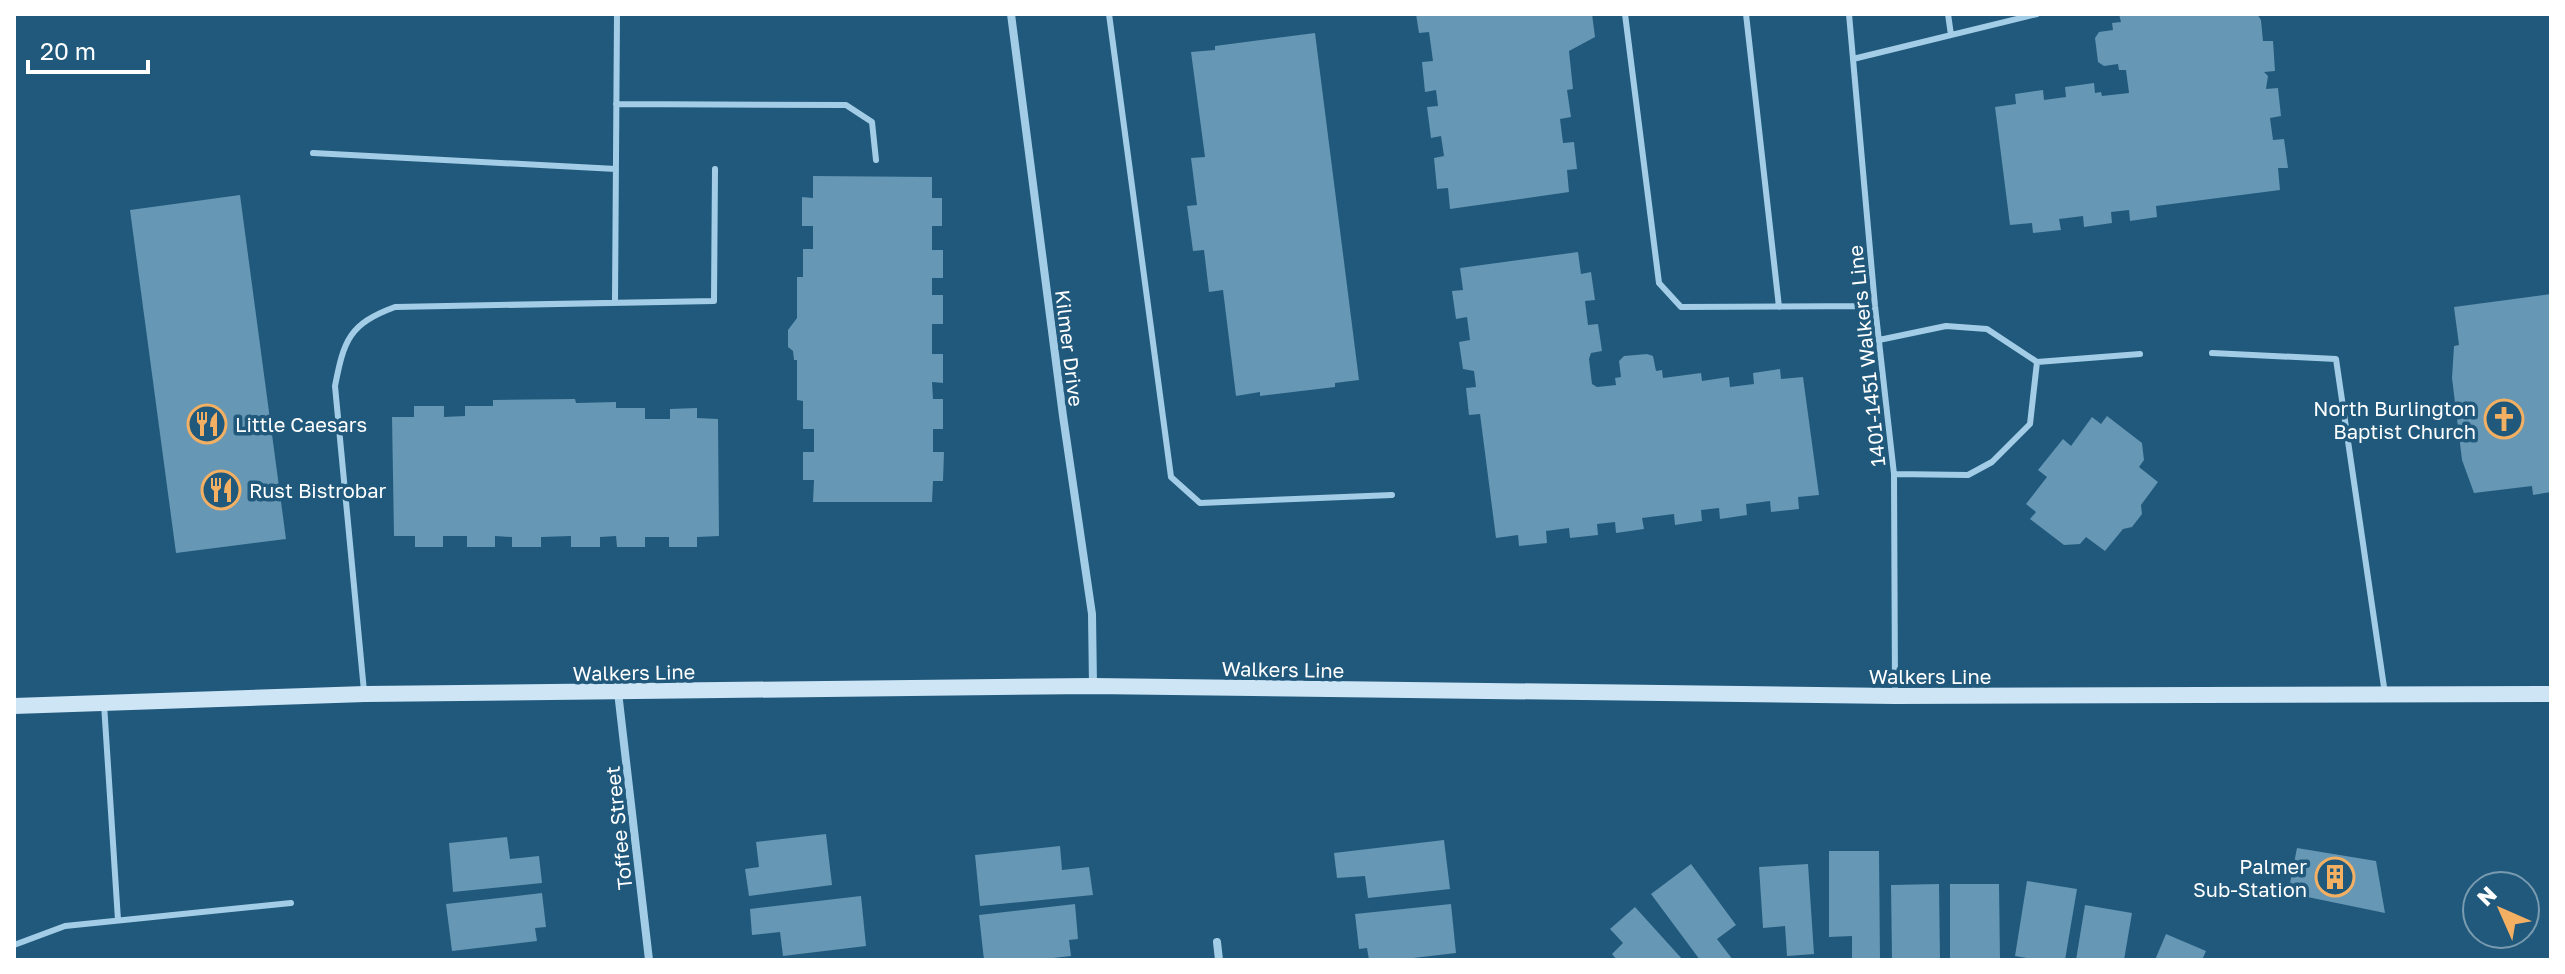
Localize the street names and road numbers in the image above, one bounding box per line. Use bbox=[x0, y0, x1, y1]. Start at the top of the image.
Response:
street label: 1401-1451 Walkers Line bbox=[1842, 244, 1890, 468]
street label: Kilmer Drive bbox=[1051, 288, 1089, 408]
street label: Walkers Line bbox=[1221, 656, 1345, 682]
street label: Walkers Line bbox=[572, 659, 696, 685]
street label: Walkers Line bbox=[1869, 664, 1991, 688]
street label: Toffee Street bbox=[600, 765, 636, 891]

